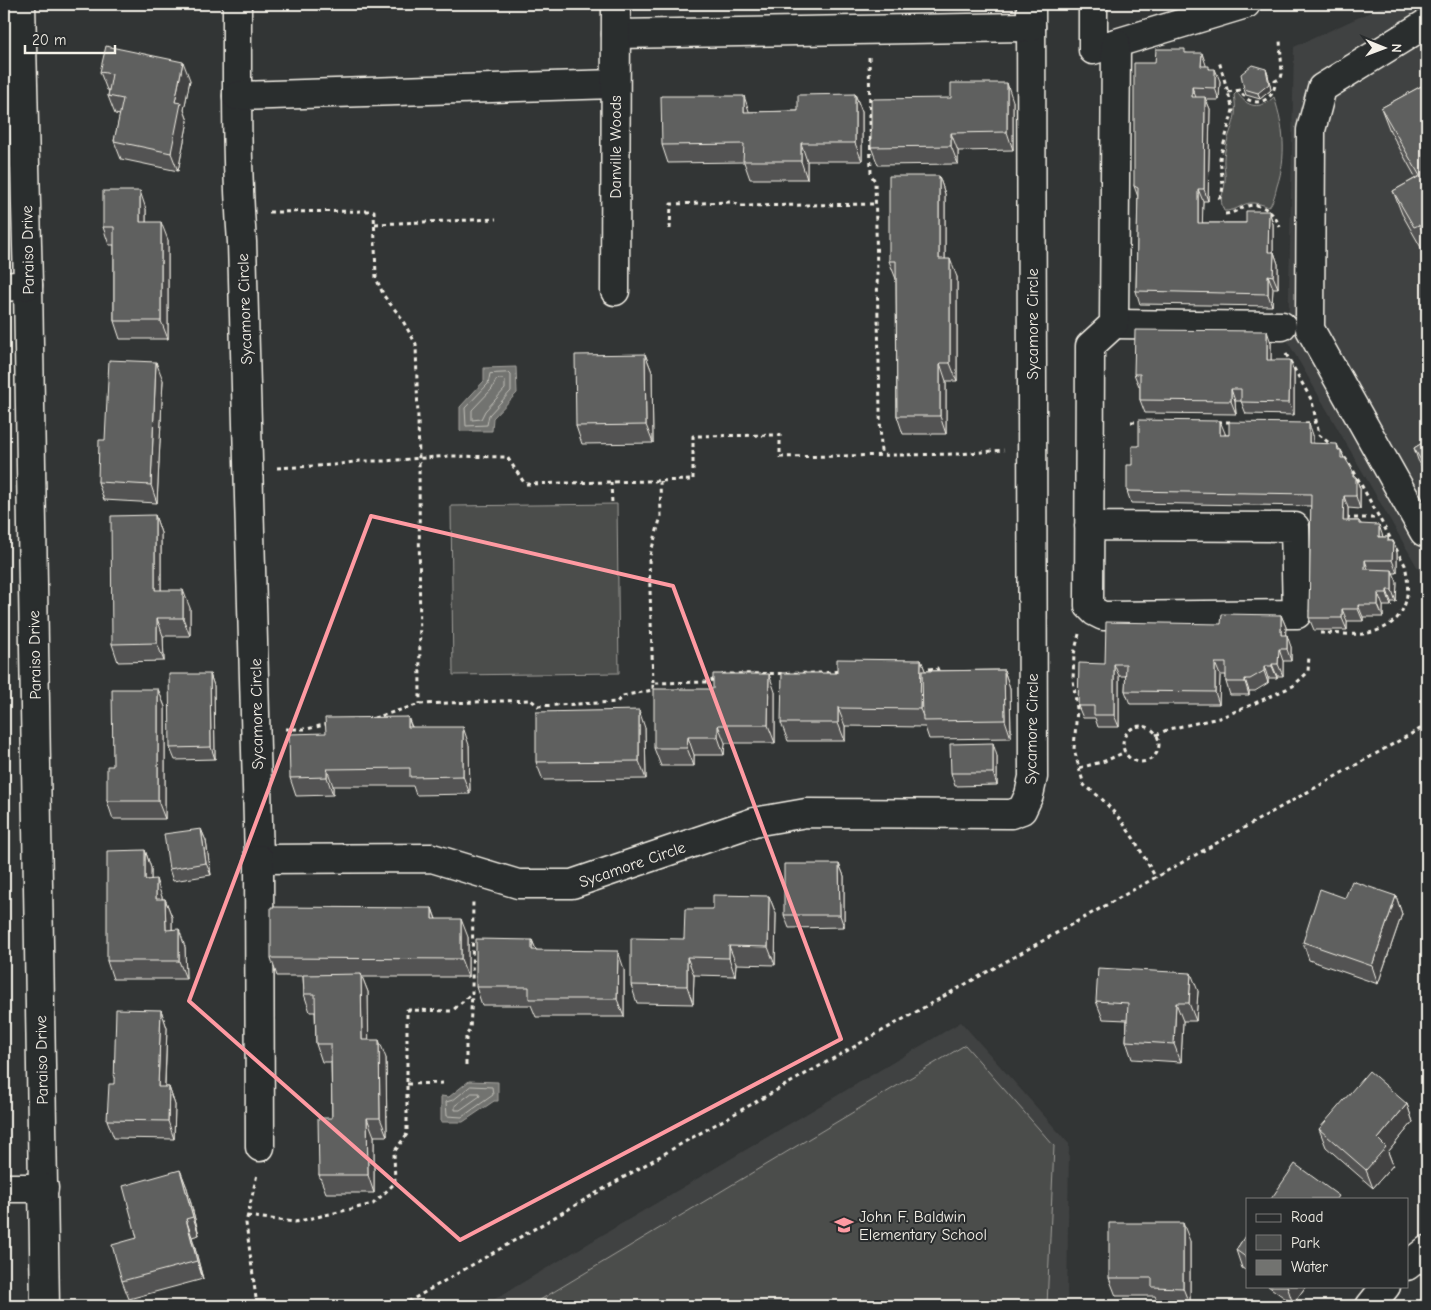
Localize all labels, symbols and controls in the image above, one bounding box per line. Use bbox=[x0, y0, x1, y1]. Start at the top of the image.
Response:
scale bar bbox=[25, 22, 115, 54]
north arrow bbox=[1358, 22, 1408, 72]
text: 20 m bbox=[32, 31, 66, 49]
text: N bbox=[1388, 44, 1405, 53]
street label: Danville Woods bbox=[607, 95, 625, 199]
street label: Paraiso Drive bbox=[18, 205, 38, 295]
street label: Sycamore Circle bbox=[234, 253, 256, 365]
street label: Sycamore Circle bbox=[1024, 268, 1042, 380]
street label: Paraiso Drive bbox=[25, 610, 45, 700]
street label: Sycamore Circle bbox=[247, 658, 267, 770]
street label: Sycamore Circle bbox=[1022, 673, 1042, 785]
street label: Sycamore Circle bbox=[577, 838, 688, 892]
street label: Paraiso Drive bbox=[32, 1015, 52, 1105]
legend bbox=[1246, 1198, 1408, 1288]
place label: John F. Baldwin Elementary School bbox=[859, 1208, 987, 1244]
text: Road bbox=[1291, 1208, 1323, 1226]
school or university icon: John F. Baldwin Elementary School bbox=[833, 1214, 855, 1236]
text: Park bbox=[1291, 1234, 1320, 1252]
text: Water bbox=[1291, 1258, 1328, 1276]

